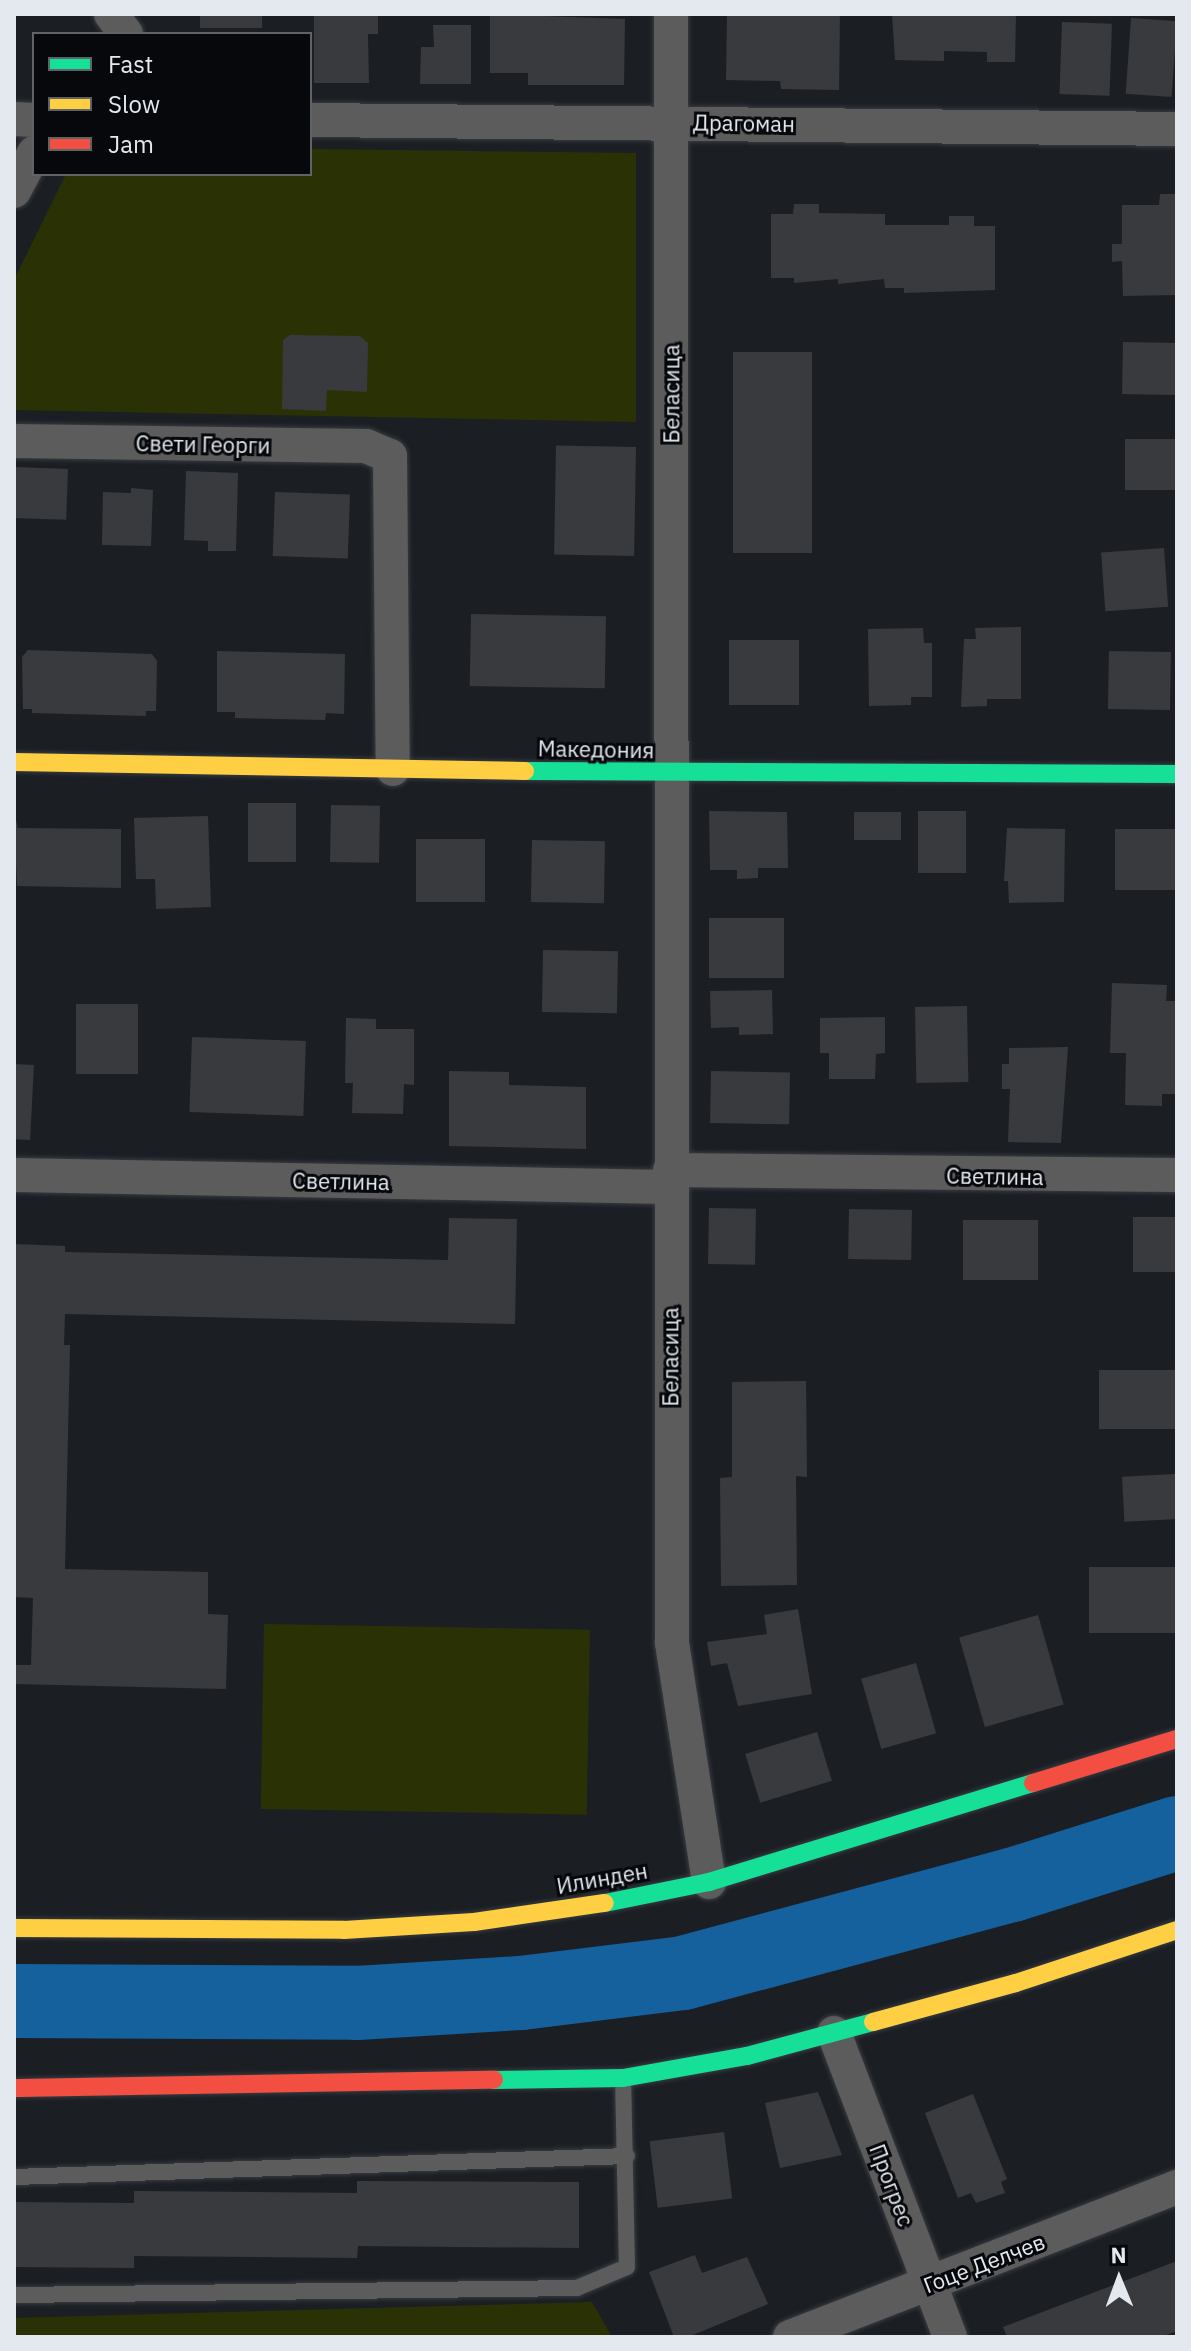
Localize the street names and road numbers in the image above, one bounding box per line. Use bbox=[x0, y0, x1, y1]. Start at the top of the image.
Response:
street label: Драгоман bbox=[693, 109, 795, 137]
street label: Беласица bbox=[658, 344, 684, 444]
street label: Свети Георги bbox=[135, 430, 271, 458]
street label: Македония bbox=[538, 735, 654, 763]
street label: Светлина bbox=[946, 1162, 1044, 1190]
street label: Светлина bbox=[292, 1167, 390, 1195]
street label: Беласица bbox=[657, 1307, 683, 1407]
street label: Илинден bbox=[554, 1857, 650, 1899]
street label: Прогрес bbox=[864, 2140, 920, 2230]
street label: Гоце Делчев bbox=[919, 2228, 1049, 2298]

